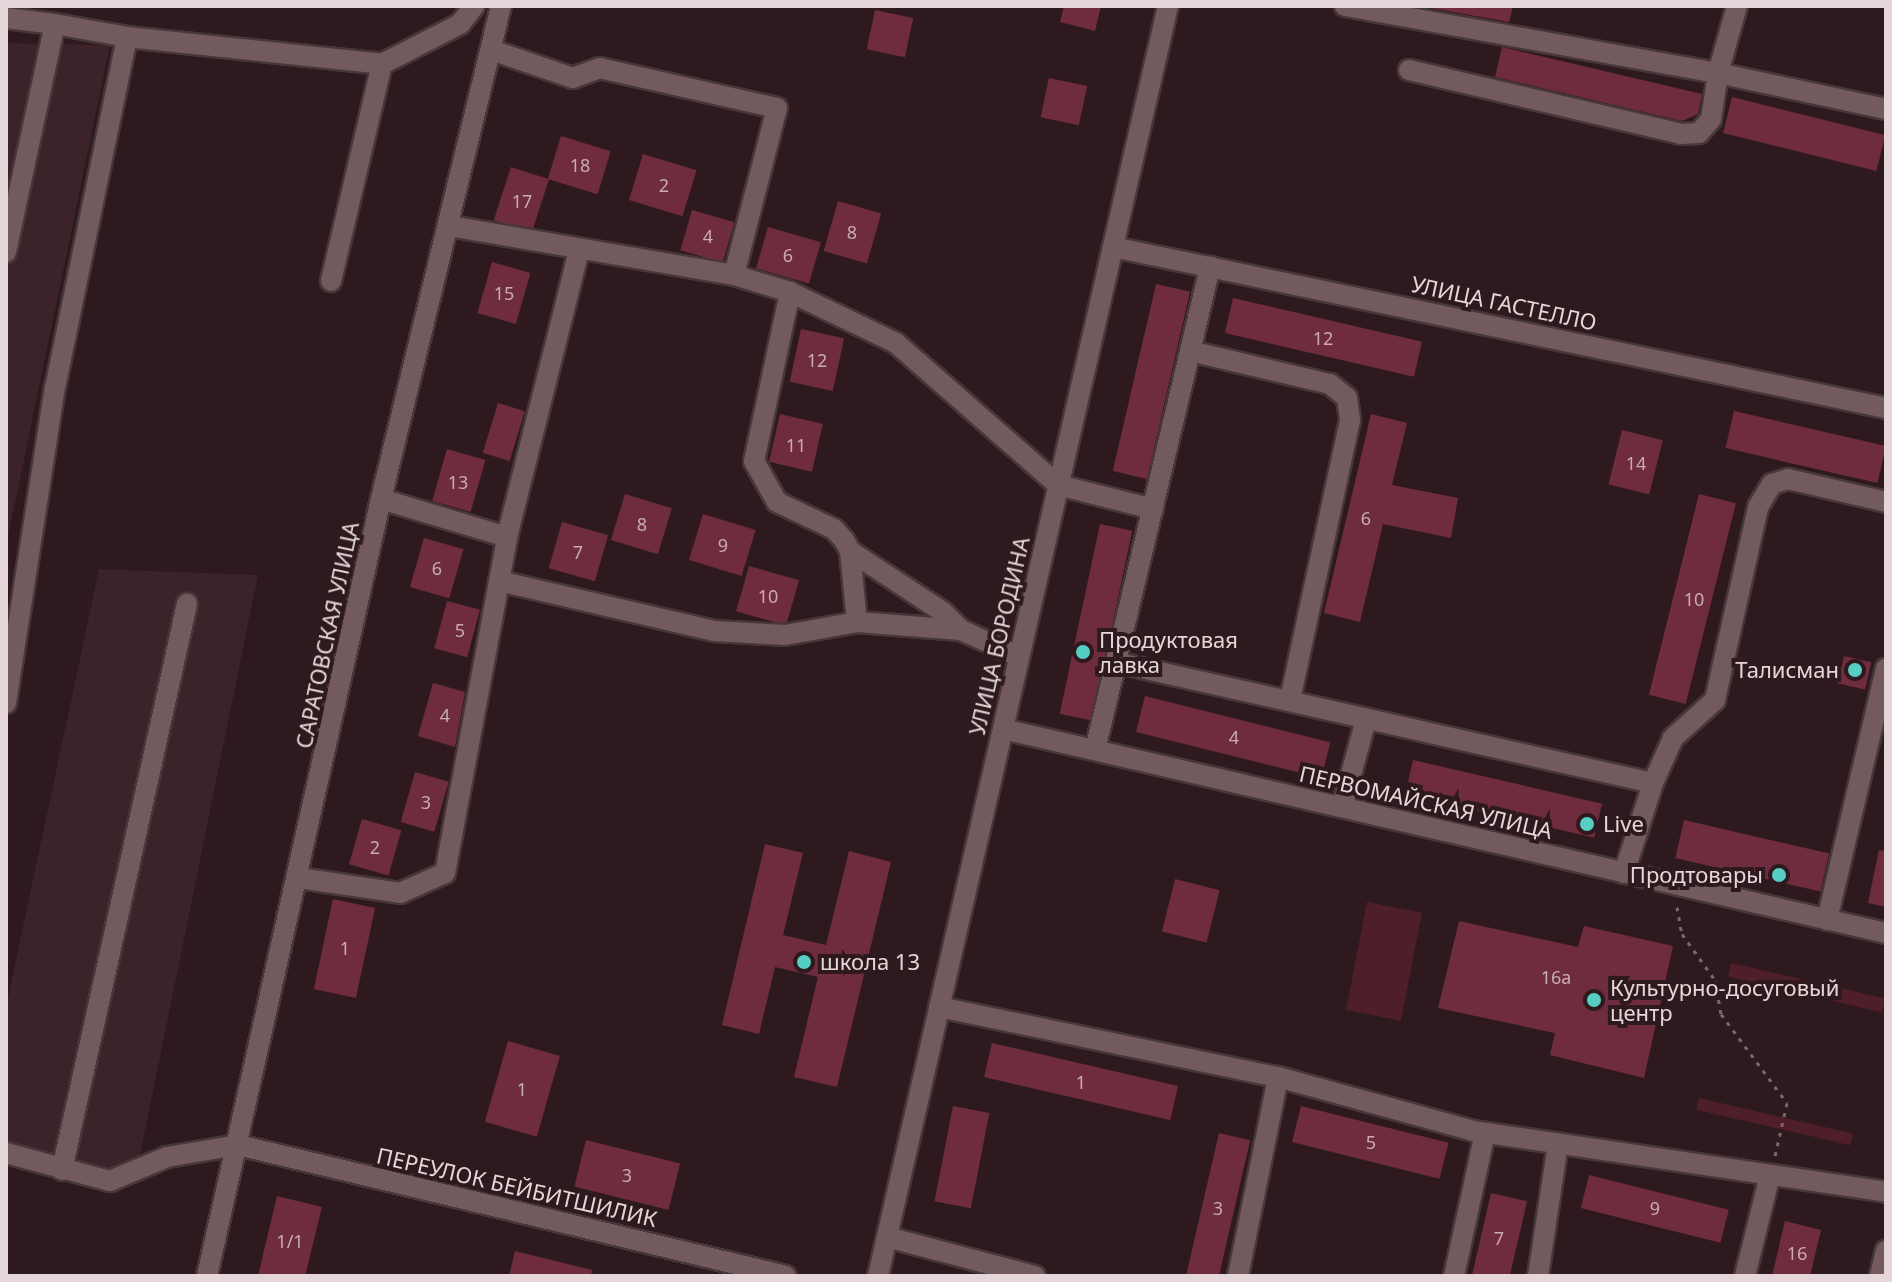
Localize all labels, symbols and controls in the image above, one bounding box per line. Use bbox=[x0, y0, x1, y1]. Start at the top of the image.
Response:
house number: 18 bbox=[570, 154, 590, 176]
house number: 2 bbox=[659, 174, 669, 196]
house number: 17 bbox=[512, 190, 532, 212]
house number: 8 bbox=[847, 221, 857, 243]
house number: 4 bbox=[703, 225, 713, 247]
house number: 6 bbox=[783, 244, 793, 266]
street label: УЛИЦА ГАСТЕЛЛО bbox=[1409, 270, 1599, 336]
house number: 15 bbox=[494, 282, 514, 304]
house number: 12 bbox=[1313, 327, 1333, 349]
house number: 12 bbox=[807, 349, 827, 371]
house number: 11 bbox=[786, 434, 806, 456]
house number: 14 bbox=[1626, 452, 1646, 474]
house number: 13 bbox=[448, 471, 468, 493]
house number: 6 bbox=[1361, 507, 1371, 529]
house number: 8 bbox=[637, 513, 647, 535]
street label: САРАТОВСКАЯ УЛИЦА bbox=[290, 519, 364, 751]
house number: 9 bbox=[718, 534, 728, 556]
street label: УЛИЦА БОРОДИНА bbox=[963, 534, 1035, 738]
house number: 7 bbox=[573, 541, 583, 563]
house number: 6 bbox=[432, 557, 442, 579]
house number: 10 bbox=[758, 585, 778, 607]
house number: 10 bbox=[1684, 588, 1704, 610]
house number: 5 bbox=[455, 619, 465, 641]
place label: Продуктовая лавка bbox=[1099, 626, 1238, 678]
marker: Продуктовая лавка bbox=[1074, 643, 1092, 661]
place label: Талисман bbox=[1735, 657, 1839, 683]
marker: Талисман bbox=[1846, 661, 1864, 679]
house number: 4 bbox=[440, 704, 450, 726]
house number: 4 bbox=[1229, 726, 1239, 748]
street label: ПЕРВОМАЙСКАЯ УЛИЦА bbox=[1297, 760, 1555, 844]
house number: 3 bbox=[421, 791, 431, 813]
place label: Live bbox=[1603, 811, 1644, 837]
marker: Live bbox=[1578, 815, 1596, 833]
house number: 2 bbox=[370, 836, 380, 858]
place label: Продтовары bbox=[1630, 862, 1763, 888]
marker: Продтовары bbox=[1770, 866, 1788, 884]
house number: 1 bbox=[340, 937, 350, 959]
place label: школа 13 bbox=[820, 949, 920, 975]
marker: школа 13 bbox=[795, 953, 813, 971]
house number: 16а bbox=[1541, 966, 1571, 988]
place label: Культурно-досуговый центр bbox=[1610, 974, 1839, 1026]
marker: Культурно-досуговый центр bbox=[1585, 991, 1603, 1009]
house number: 1 bbox=[1076, 1071, 1086, 1093]
house number: 1 bbox=[517, 1078, 527, 1100]
house number: 5 bbox=[1366, 1131, 1376, 1153]
street label: ПЕРЕУЛОК БЕЙБИТШИЛИК bbox=[374, 1142, 660, 1232]
house number: 3 bbox=[622, 1164, 632, 1186]
house number: 3 bbox=[1213, 1197, 1223, 1219]
house number: 9 bbox=[1650, 1197, 1660, 1219]
house number: 7 bbox=[1494, 1227, 1504, 1249]
house number: 1/1 bbox=[276, 1230, 304, 1252]
house number: 16 bbox=[1787, 1242, 1807, 1264]

